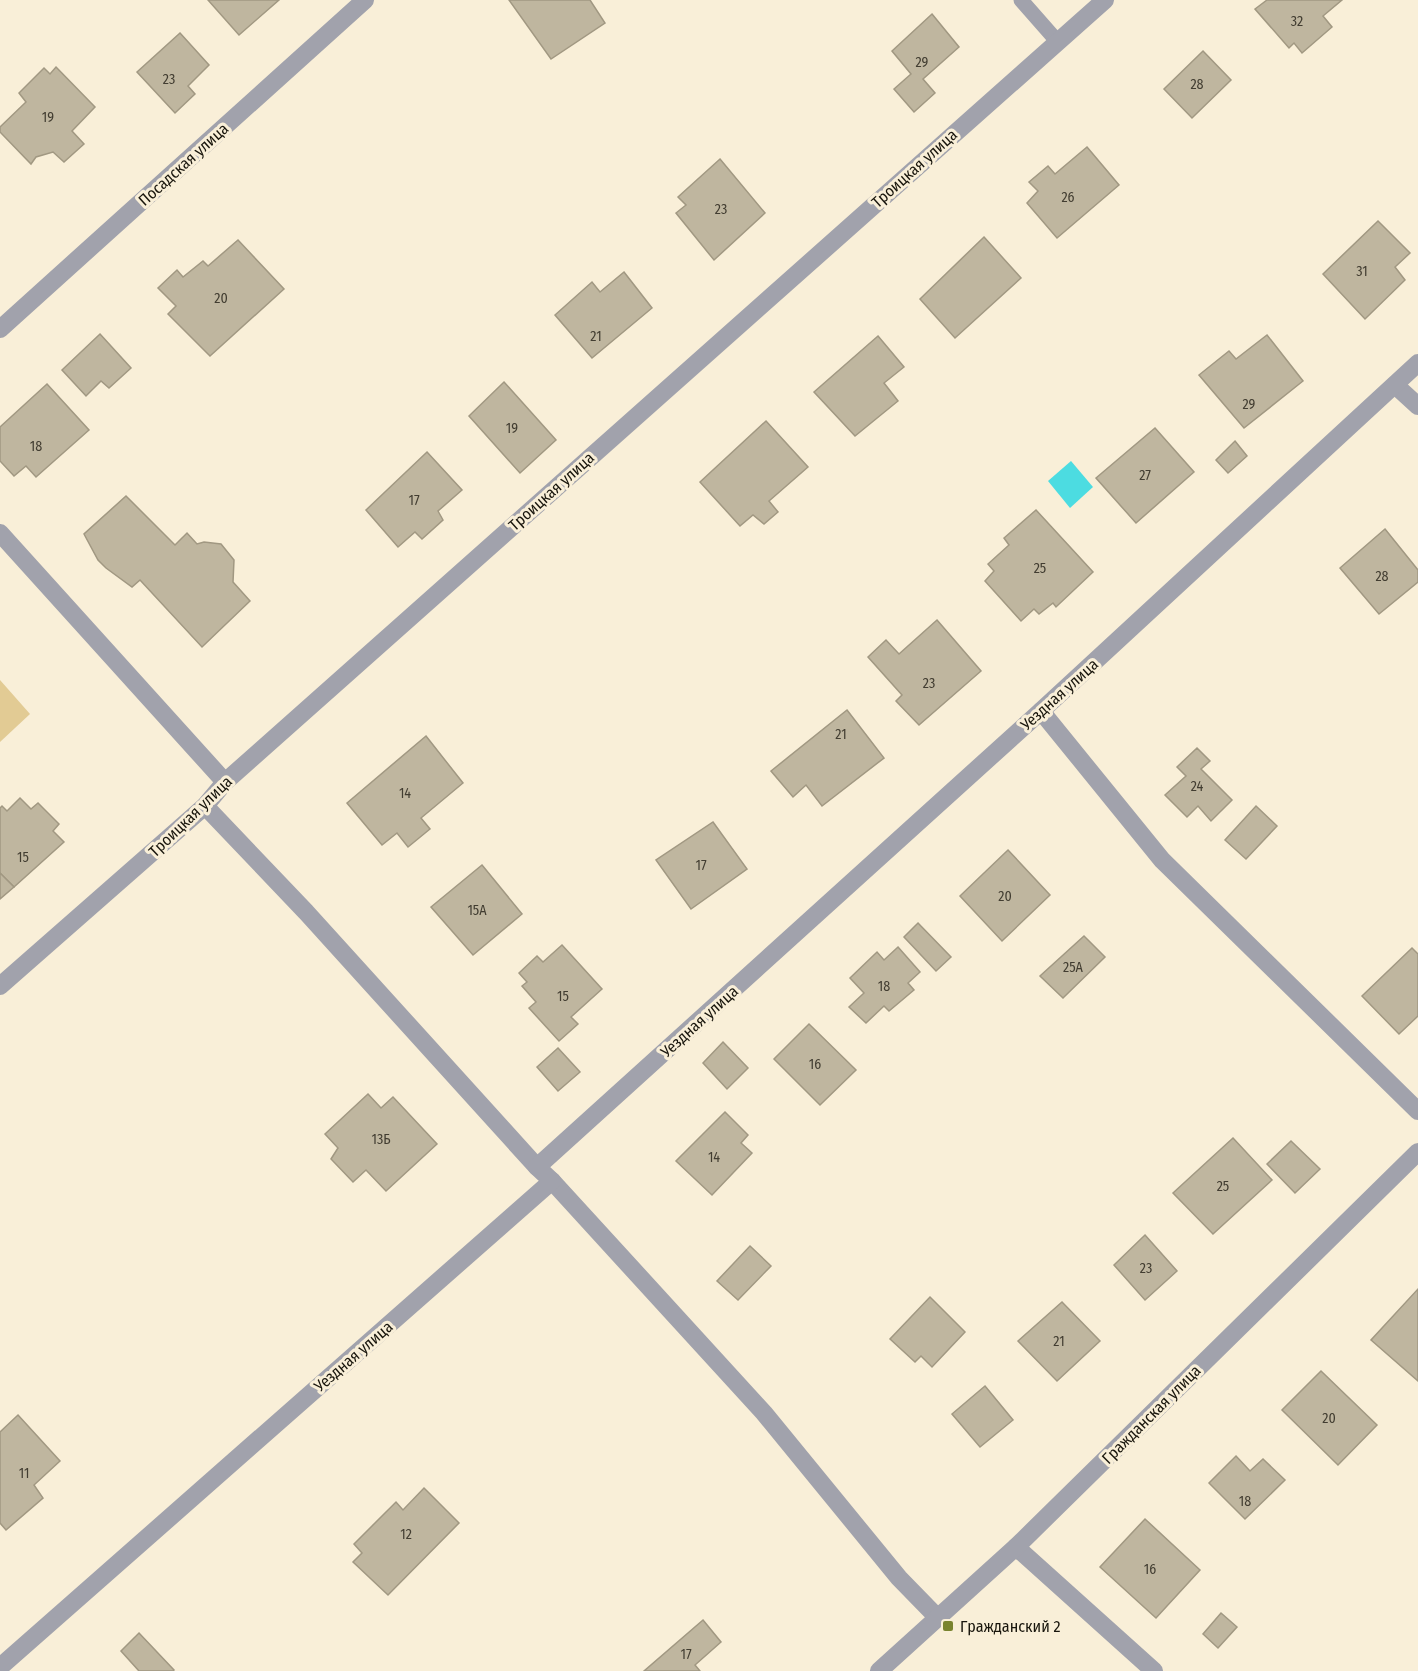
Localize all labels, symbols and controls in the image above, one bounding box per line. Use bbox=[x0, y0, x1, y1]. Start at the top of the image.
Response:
house number: 32 bbox=[1291, 13, 1303, 30]
house number: 29 bbox=[916, 54, 929, 71]
house number: 23 bbox=[163, 71, 175, 88]
house number: 28 bbox=[1190, 76, 1204, 93]
house number: 19 bbox=[42, 109, 54, 126]
street label: Посадская улица bbox=[134, 119, 232, 210]
street label: Троицкая улица bbox=[868, 125, 961, 212]
house number: 26 bbox=[1061, 189, 1075, 206]
house number: 23 bbox=[715, 201, 727, 218]
house number: 31 bbox=[1356, 263, 1368, 280]
house number: 20 bbox=[214, 290, 228, 307]
house number: 21 bbox=[590, 328, 602, 345]
house number: 29 bbox=[1243, 396, 1256, 413]
house number: 19 bbox=[506, 420, 518, 437]
house number: 18 bbox=[30, 438, 42, 455]
street label: Троицкая улица bbox=[505, 448, 598, 535]
house number: 27 bbox=[1139, 467, 1151, 484]
house number: 17 bbox=[408, 492, 420, 509]
house number: 25 bbox=[1034, 560, 1046, 577]
house number: 28 bbox=[1375, 568, 1389, 585]
street label: Уездная улица bbox=[1016, 654, 1102, 735]
house number: 23 bbox=[923, 675, 935, 692]
house number: 21 bbox=[835, 726, 847, 743]
street label: Троицкая улица bbox=[145, 772, 236, 861]
house number: 24 bbox=[1191, 778, 1204, 795]
house number: 14 bbox=[399, 785, 411, 802]
house number: 15 bbox=[17, 849, 29, 866]
house number: 17 bbox=[695, 857, 707, 874]
house number: 20 bbox=[998, 888, 1012, 905]
house number: 15А bbox=[467, 902, 487, 919]
house number: 25А bbox=[1063, 959, 1084, 976]
house number: 18 bbox=[878, 978, 890, 995]
street label: Уездная улица bbox=[656, 981, 742, 1062]
house number: 15 bbox=[557, 988, 569, 1005]
house number: 16 bbox=[809, 1056, 821, 1073]
house number: 13Б bbox=[371, 1131, 391, 1148]
house number: 14 bbox=[708, 1149, 720, 1166]
house number: 25 bbox=[1217, 1178, 1229, 1195]
house number: 23 bbox=[1140, 1260, 1152, 1277]
street label: Уездная улица bbox=[309, 1317, 397, 1396]
house number: 21 bbox=[1053, 1333, 1065, 1350]
street label: Гражданская улица bbox=[1098, 1361, 1205, 1468]
house number: 20 bbox=[1322, 1410, 1336, 1427]
house number: 11 bbox=[19, 1465, 29, 1482]
house number: 18 bbox=[1239, 1493, 1251, 1510]
house number: 12 bbox=[400, 1526, 412, 1543]
house number: 16 bbox=[1144, 1561, 1156, 1578]
place label: Гражданский 2 bbox=[960, 1617, 1061, 1636]
marker: Гражданский 2 bbox=[941, 1619, 955, 1633]
house number: 17 bbox=[680, 1646, 692, 1663]

